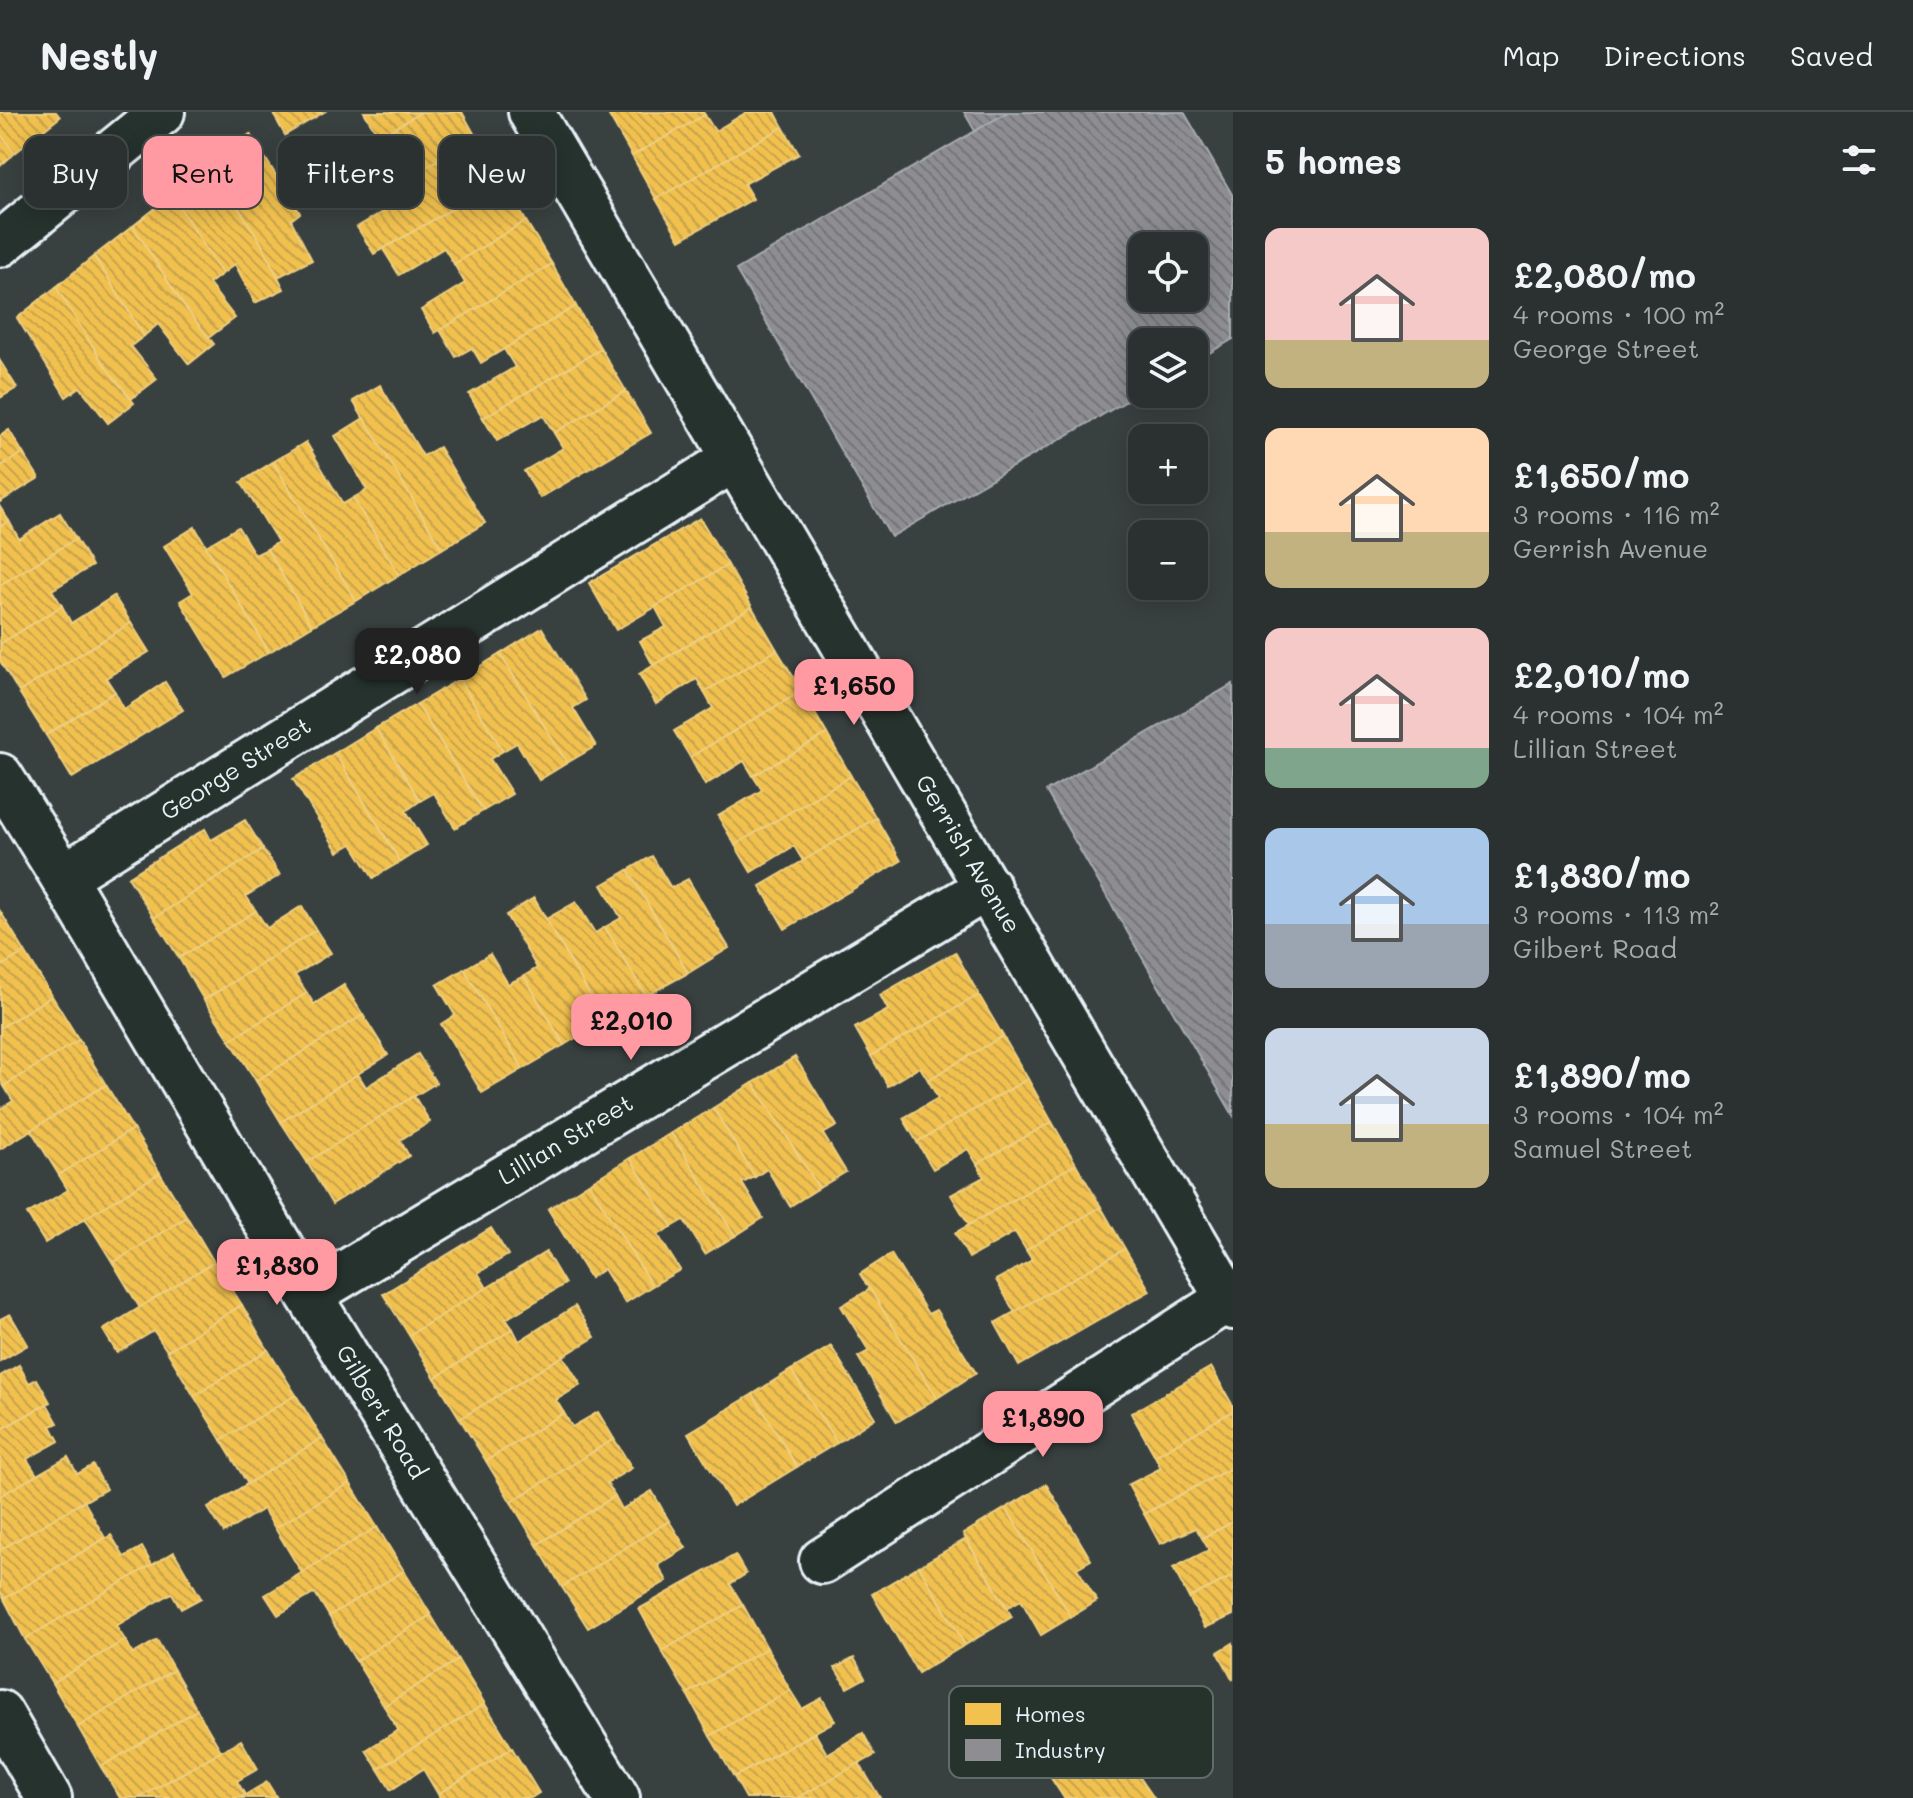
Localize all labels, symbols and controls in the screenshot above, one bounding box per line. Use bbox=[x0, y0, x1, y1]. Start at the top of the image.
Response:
text: Nestly bbox=[40, 30, 158, 80]
text: Map bbox=[1503, 37, 1560, 73]
text: Directions bbox=[1604, 37, 1746, 73]
text: Saved bbox=[1790, 37, 1873, 73]
chip: Buy bbox=[24, 136, 127, 208]
chip: Rent bbox=[143, 136, 262, 208]
chip: Filters bbox=[278, 136, 423, 208]
chip: New bbox=[439, 136, 555, 208]
text: 5 homes bbox=[1265, 138, 1402, 183]
icon: filters bbox=[1837, 138, 1881, 182]
map controls bbox=[1128, 232, 1208, 600]
button: locate bbox=[1128, 232, 1208, 312]
text: £2,080/mo bbox=[1513, 252, 1696, 297]
icon: home bbox=[1329, 260, 1425, 356]
text: 4 rooms · 100 m² bbox=[1513, 297, 1724, 331]
button: layers bbox=[1128, 328, 1208, 408]
text: George Street bbox=[1513, 331, 1699, 365]
button: + bbox=[1128, 424, 1208, 504]
text: £1,650/mo bbox=[1513, 452, 1689, 497]
icon: home bbox=[1329, 460, 1425, 556]
text: 3 rooms · 116 m² bbox=[1513, 497, 1720, 531]
button: − bbox=[1128, 520, 1208, 600]
text: Gerrish Avenue bbox=[1513, 531, 1708, 565]
pin: £2,080 bbox=[352, 628, 482, 696]
text: £2,080 bbox=[373, 637, 461, 671]
text: £2,010/mo bbox=[1513, 652, 1690, 697]
pin: £1,650 bbox=[789, 659, 919, 727]
icon: home bbox=[1329, 660, 1425, 756]
text: £1,650 bbox=[812, 668, 896, 702]
text: 4 rooms · 104 m² bbox=[1513, 697, 1724, 731]
street label: George Street bbox=[154, 709, 316, 826]
text: Lillian Street bbox=[1513, 731, 1677, 765]
street label: Gerrish Avenue bbox=[910, 768, 1029, 938]
text: £1,830/mo bbox=[1513, 852, 1690, 897]
icon: home bbox=[1329, 860, 1425, 956]
text: 3 rooms · 113 m² bbox=[1513, 897, 1719, 931]
text: Gilbert Road bbox=[1513, 931, 1677, 965]
pin: £2,010 bbox=[566, 994, 696, 1062]
text: £2,010 bbox=[589, 1003, 673, 1037]
text: £1,890/mo bbox=[1513, 1052, 1691, 1097]
icon: home bbox=[1329, 1060, 1425, 1156]
street label: Lillian Street bbox=[492, 1086, 638, 1191]
text: 3 rooms · 104 m² bbox=[1513, 1097, 1724, 1131]
text: Samuel Street bbox=[1513, 1131, 1692, 1165]
pin: £1,830 bbox=[212, 1239, 342, 1307]
text: £1,830 bbox=[235, 1248, 319, 1282]
street label: Gilbert Road bbox=[330, 1338, 435, 1484]
pin: £1,890 bbox=[978, 1391, 1108, 1459]
text: £1,890 bbox=[1001, 1400, 1085, 1434]
legend bbox=[949, 1686, 1213, 1778]
text: Homes bbox=[1015, 1699, 1086, 1728]
text: Industry bbox=[1015, 1735, 1106, 1764]

